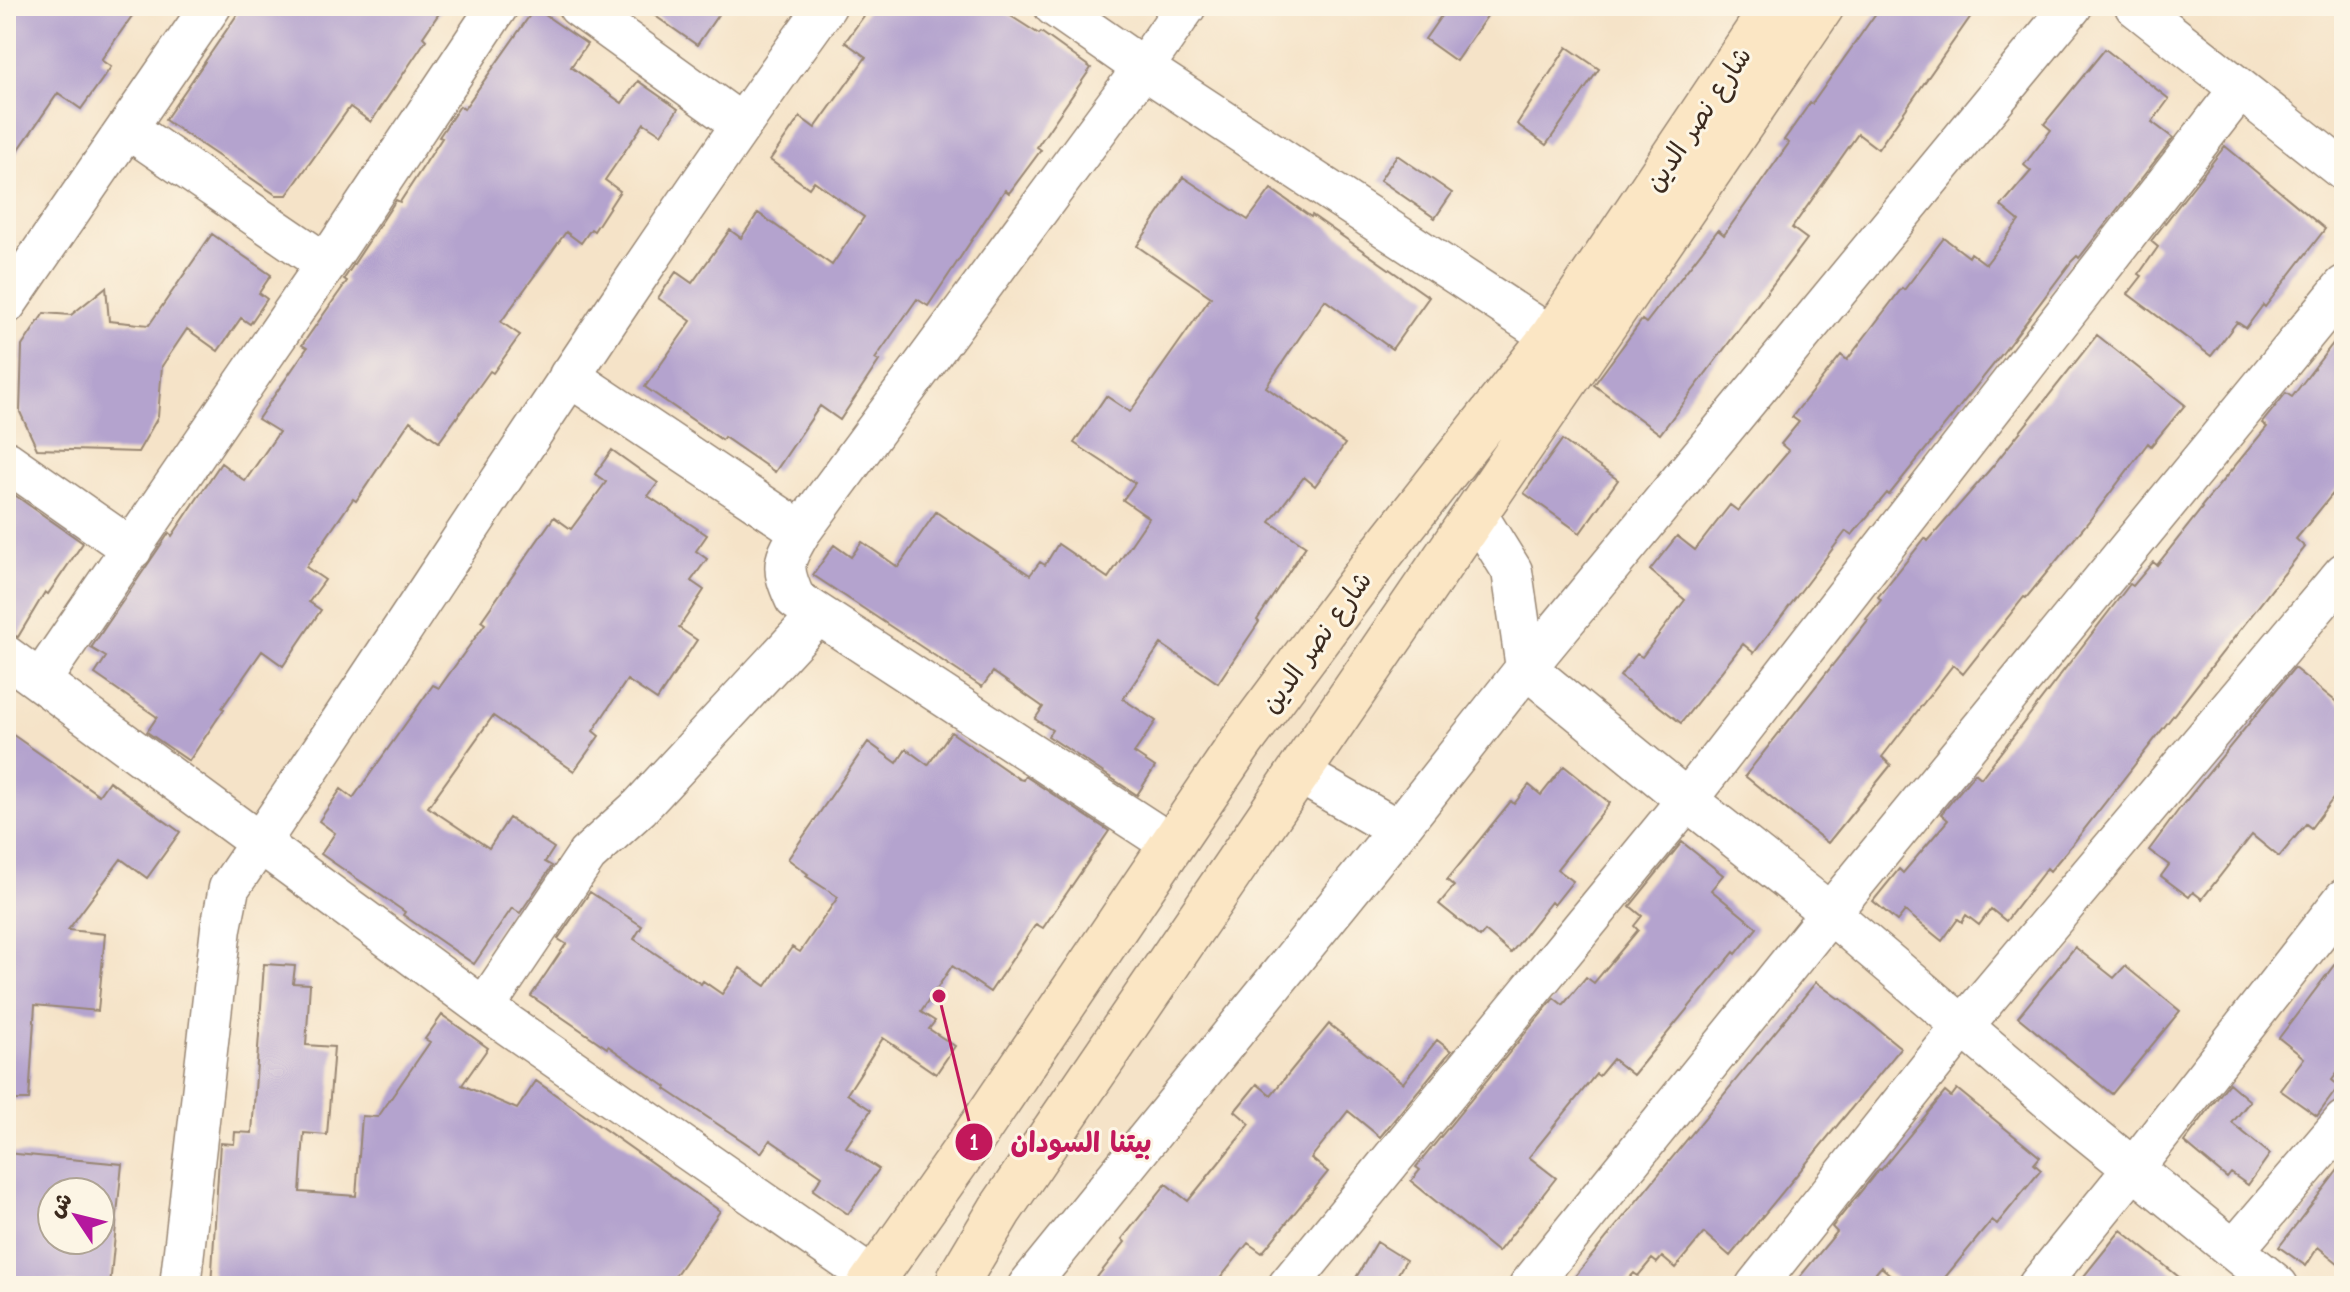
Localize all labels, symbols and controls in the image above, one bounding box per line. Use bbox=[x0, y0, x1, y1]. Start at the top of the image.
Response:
street label: شارع نصر الدين bbox=[1640, 42, 1760, 199]
street label: شارع نصر الدين bbox=[1255, 566, 1380, 720]
callout: بيتنا السودان bbox=[954, 1116, 1168, 1168]
text: بيتنا السودان bbox=[1010, 1127, 1152, 1161]
text: 1 bbox=[969, 1128, 979, 1156]
north arrow bbox=[36, 1176, 116, 1256]
text: ش bbox=[43, 1188, 78, 1222]

